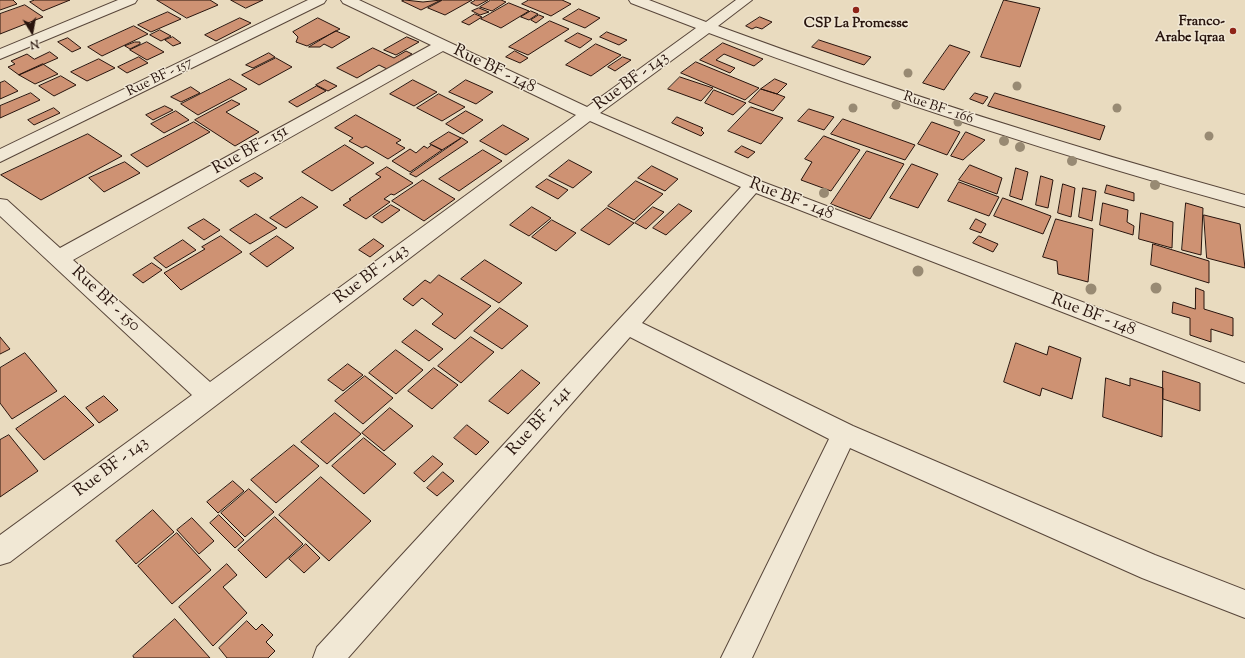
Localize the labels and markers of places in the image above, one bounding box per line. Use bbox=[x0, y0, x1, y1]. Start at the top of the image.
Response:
marker: CSP La Promesse bbox=[851, 5, 861, 15]
place label: Franco- Arabe Iqraa bbox=[1155, 15, 1225, 48]
place label: CSP La Promesse bbox=[804, 17, 908, 33]
marker: Franco- Arabe Iqraa bbox=[1228, 26, 1238, 36]

